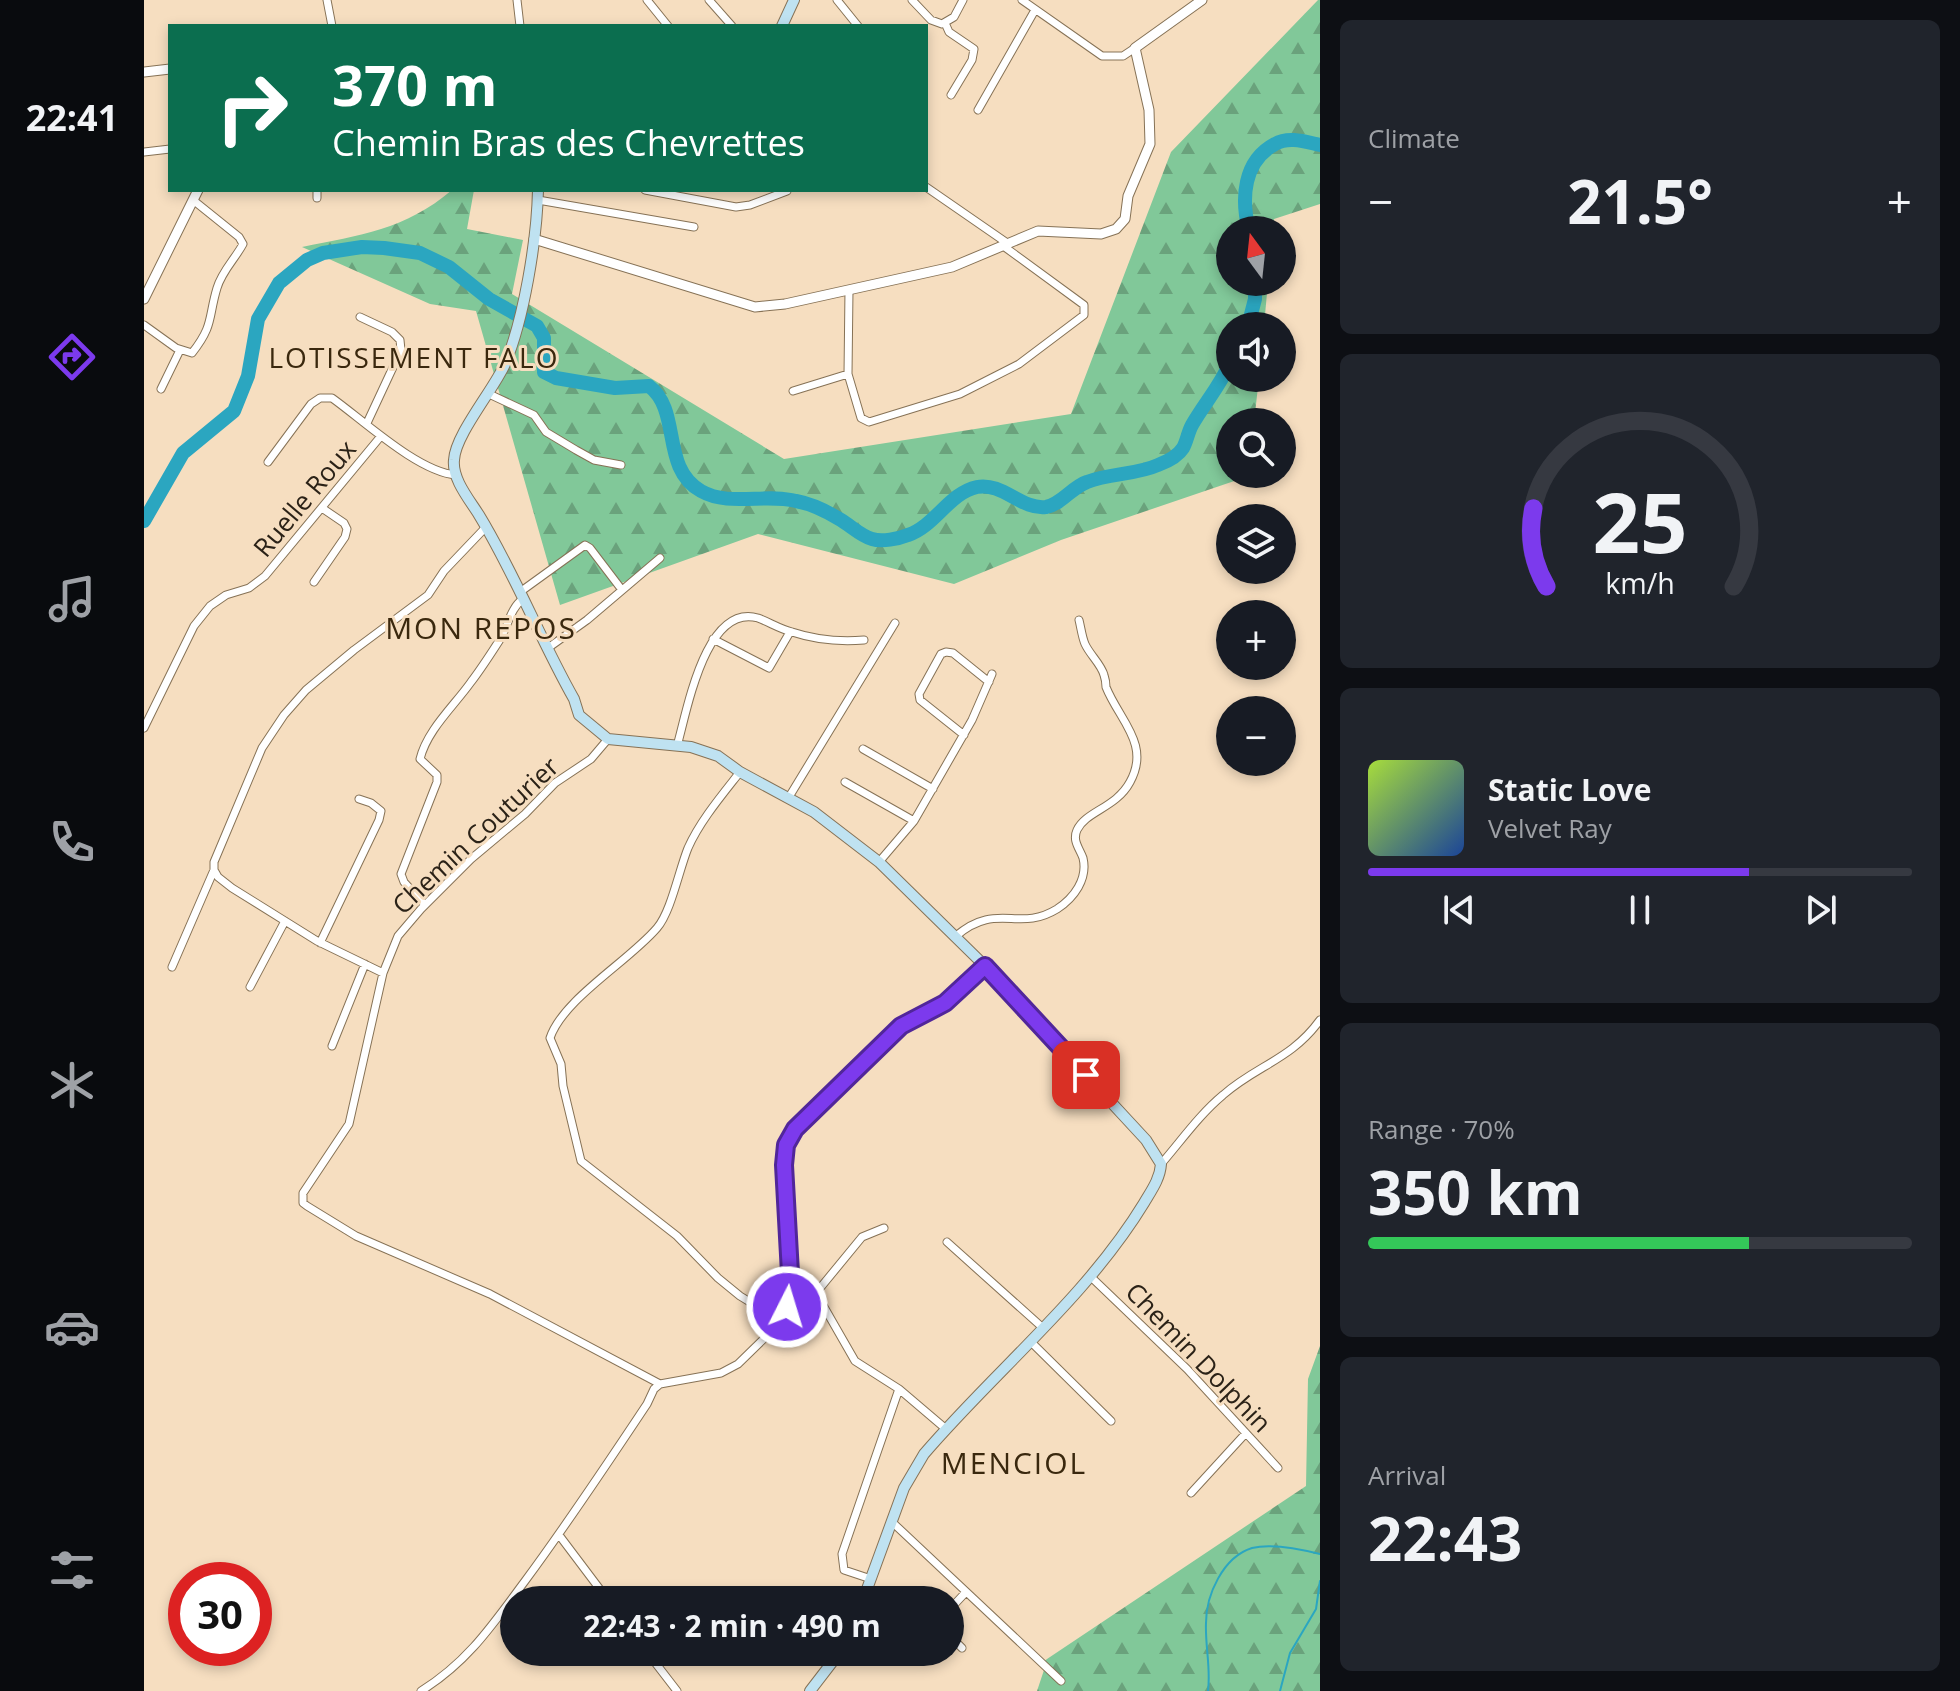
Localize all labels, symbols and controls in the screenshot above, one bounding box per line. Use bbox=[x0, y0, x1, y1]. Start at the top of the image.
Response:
text: 370 m bbox=[332, 46, 498, 122]
icon: right bbox=[200, 56, 304, 160]
text: 22:41 bbox=[26, 93, 118, 142]
text: Chemin Bras des Chevrettes bbox=[332, 118, 805, 167]
text: Climate bbox=[1368, 120, 1460, 156]
text: 21.5° bbox=[1567, 160, 1713, 242]
text: − bbox=[1368, 171, 1393, 231]
text: + bbox=[1887, 171, 1912, 231]
north arrow bbox=[1216, 216, 1296, 296]
map controls bbox=[1216, 216, 1296, 776]
button: sound bbox=[1216, 312, 1296, 392]
icon: directions bbox=[44, 329, 100, 385]
district label: LOTISSEMENT FALO bbox=[269, 338, 559, 376]
button: search bbox=[1216, 408, 1296, 488]
street label: Ruelle Roux bbox=[244, 432, 364, 564]
text: 25 bbox=[1592, 464, 1688, 577]
button: layers bbox=[1216, 504, 1296, 584]
text: km/h bbox=[1605, 563, 1675, 602]
icon: music bbox=[44, 571, 100, 627]
button: + bbox=[1216, 600, 1296, 680]
district label: MON REPOS bbox=[385, 607, 577, 648]
button: − bbox=[1216, 696, 1296, 776]
street label: Chemin Couturier bbox=[384, 748, 566, 922]
text: Static Love bbox=[1488, 769, 1651, 810]
text: Velvet Ray bbox=[1488, 810, 1612, 846]
icon: phone bbox=[44, 814, 100, 870]
icon: previous bbox=[1437, 888, 1481, 932]
icon: pause bbox=[1618, 888, 1662, 932]
icon: next bbox=[1799, 888, 1843, 932]
pin bbox=[1052, 1041, 1120, 1109]
icon: arrive bbox=[1064, 1053, 1108, 1097]
icon: climate bbox=[44, 1057, 100, 1113]
text: Range · 70% bbox=[1368, 1111, 1515, 1147]
text: 350 km bbox=[1368, 1151, 1583, 1233]
position arrow bbox=[745, 1265, 829, 1349]
street label: Chemin Dolphin bbox=[1118, 1274, 1280, 1440]
icon: car bbox=[44, 1299, 100, 1355]
district label: MENCIOL bbox=[941, 1442, 1087, 1483]
text: Arrival bbox=[1368, 1457, 1446, 1493]
text: 22:43 bbox=[1368, 1497, 1522, 1579]
icon: filters bbox=[44, 1542, 100, 1598]
speed limit sign: 30 bbox=[168, 1562, 272, 1666]
text: 22:43 · 2 min · 490 m bbox=[583, 1605, 881, 1646]

